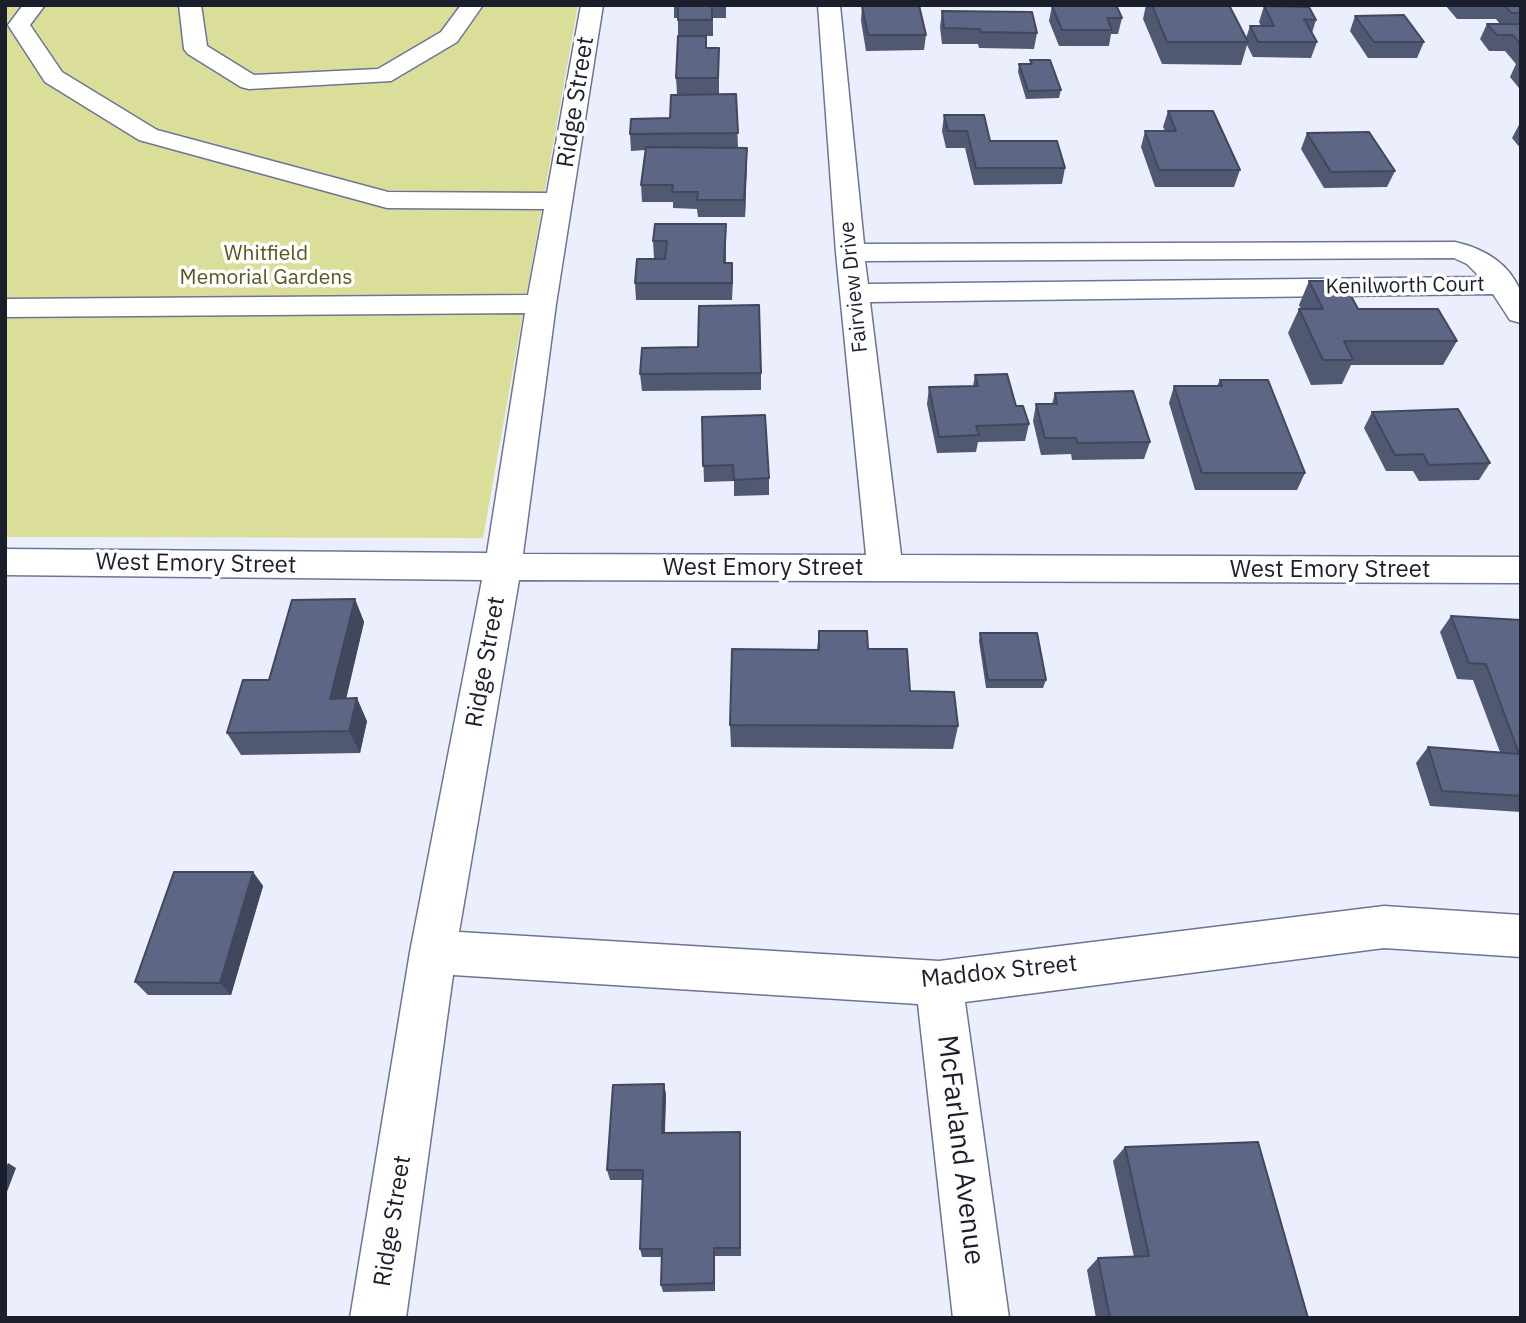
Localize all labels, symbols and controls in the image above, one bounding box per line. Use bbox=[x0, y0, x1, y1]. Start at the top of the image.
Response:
street label: Ridge Street bbox=[551, 34, 601, 170]
street label: Fairview Drive bbox=[835, 220, 873, 354]
park label: Whitfield Memorial Gardens bbox=[180, 241, 352, 291]
street label: Kenilworth Court bbox=[1325, 272, 1485, 300]
street label: West Emory Street bbox=[95, 548, 297, 580]
street label: West Emory Street bbox=[663, 554, 863, 582]
street label: West Emory Street bbox=[1230, 556, 1430, 584]
street label: Ridge Street bbox=[460, 594, 512, 730]
street label: Maddox Street bbox=[919, 949, 1079, 995]
street label: McFarland Avenue bbox=[929, 1033, 991, 1267]
street label: Ridge Street bbox=[368, 1153, 418, 1289]

